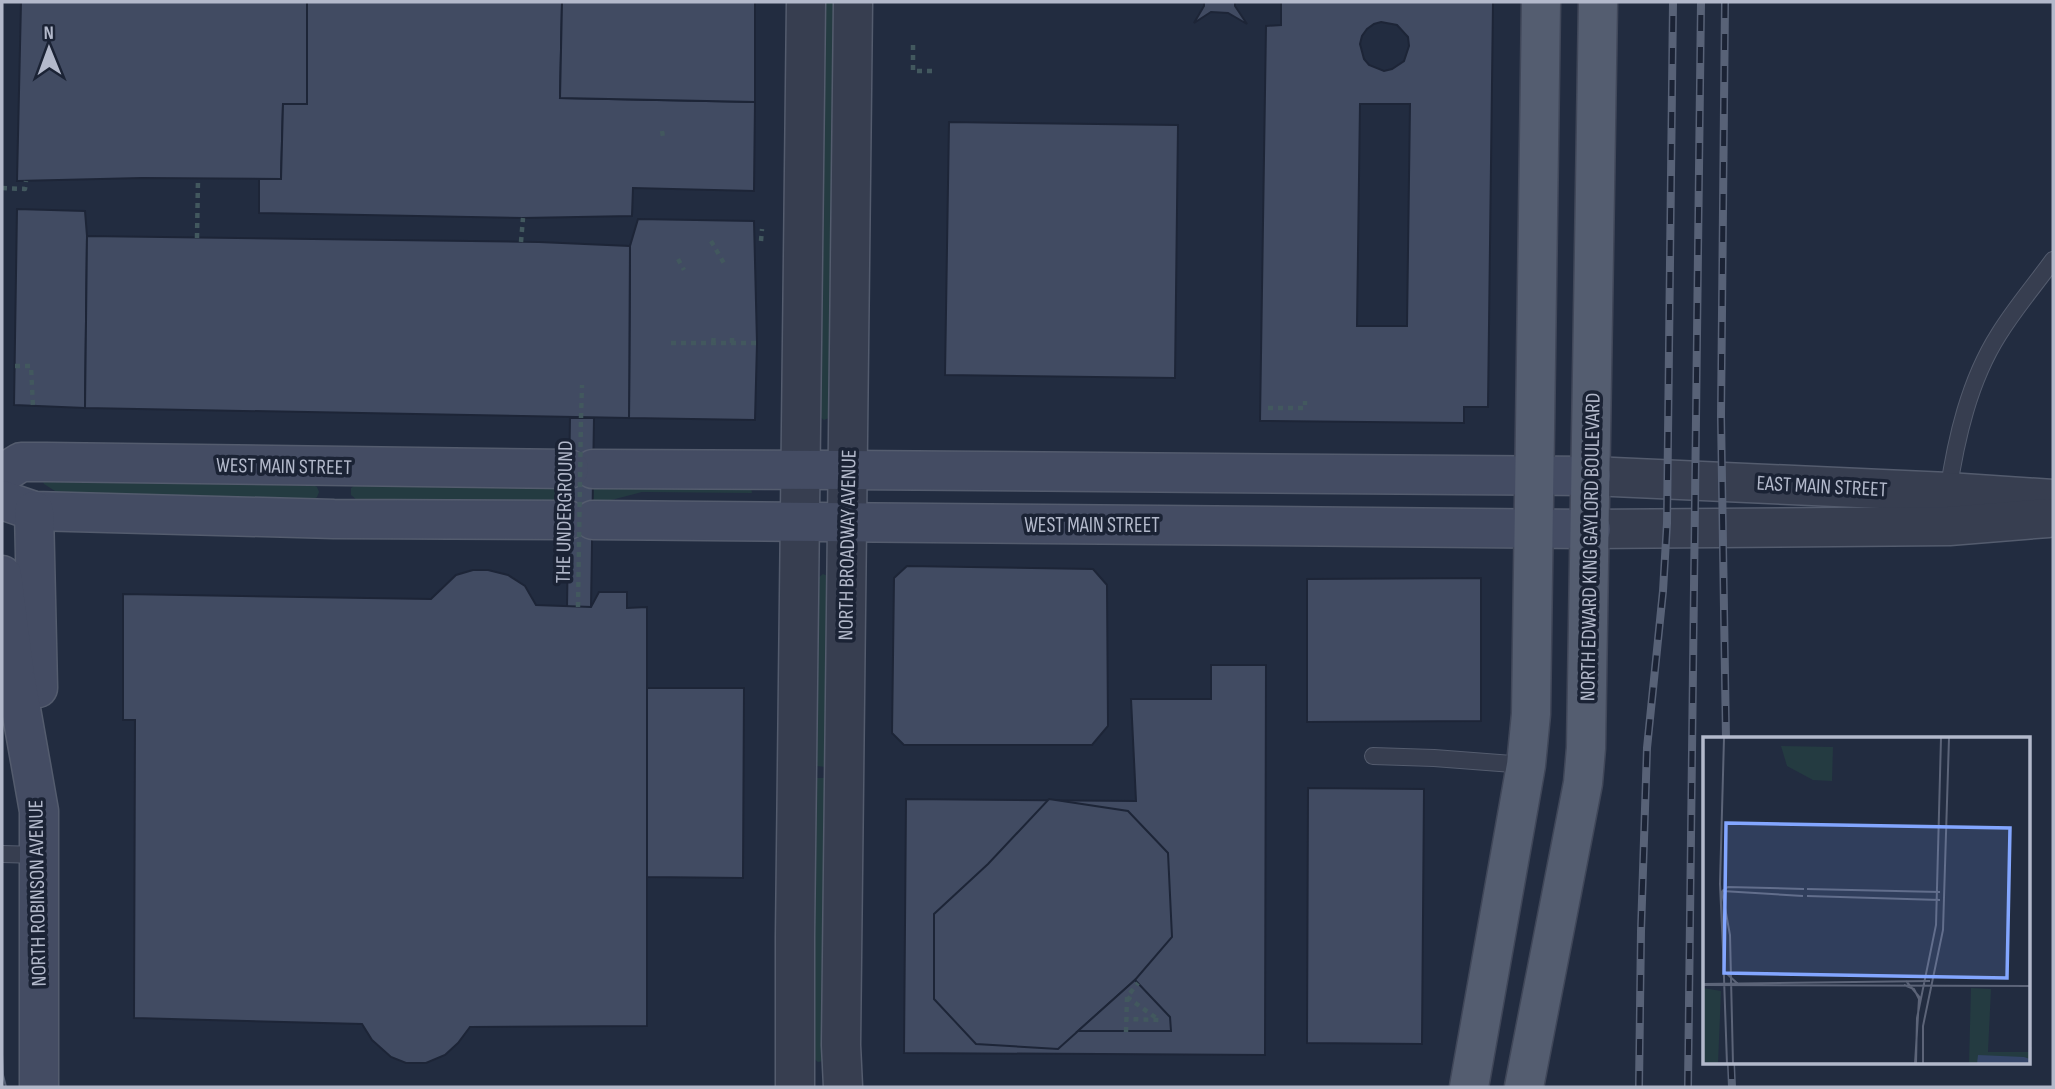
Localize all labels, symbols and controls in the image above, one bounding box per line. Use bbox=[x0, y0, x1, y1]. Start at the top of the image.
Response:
north arrow bbox=[14, 14, 84, 84]
text: N bbox=[43, 22, 54, 45]
street label: NORTH EDWARD KING GAYLORD BOULEVARD bbox=[1575, 393, 1606, 701]
street label: THE UNDERGROUND bbox=[551, 440, 578, 584]
street label: NORTH BROADWAY AVENUE bbox=[833, 449, 862, 641]
street label: WEST MAIN STREET bbox=[216, 453, 353, 480]
street label: EAST MAIN STREET bbox=[1756, 471, 1888, 502]
street label: WEST MAIN STREET bbox=[1024, 513, 1160, 538]
inset map bbox=[1703, 737, 2030, 1064]
street label: NORTH ROBINSON AVENUE bbox=[23, 799, 52, 987]

